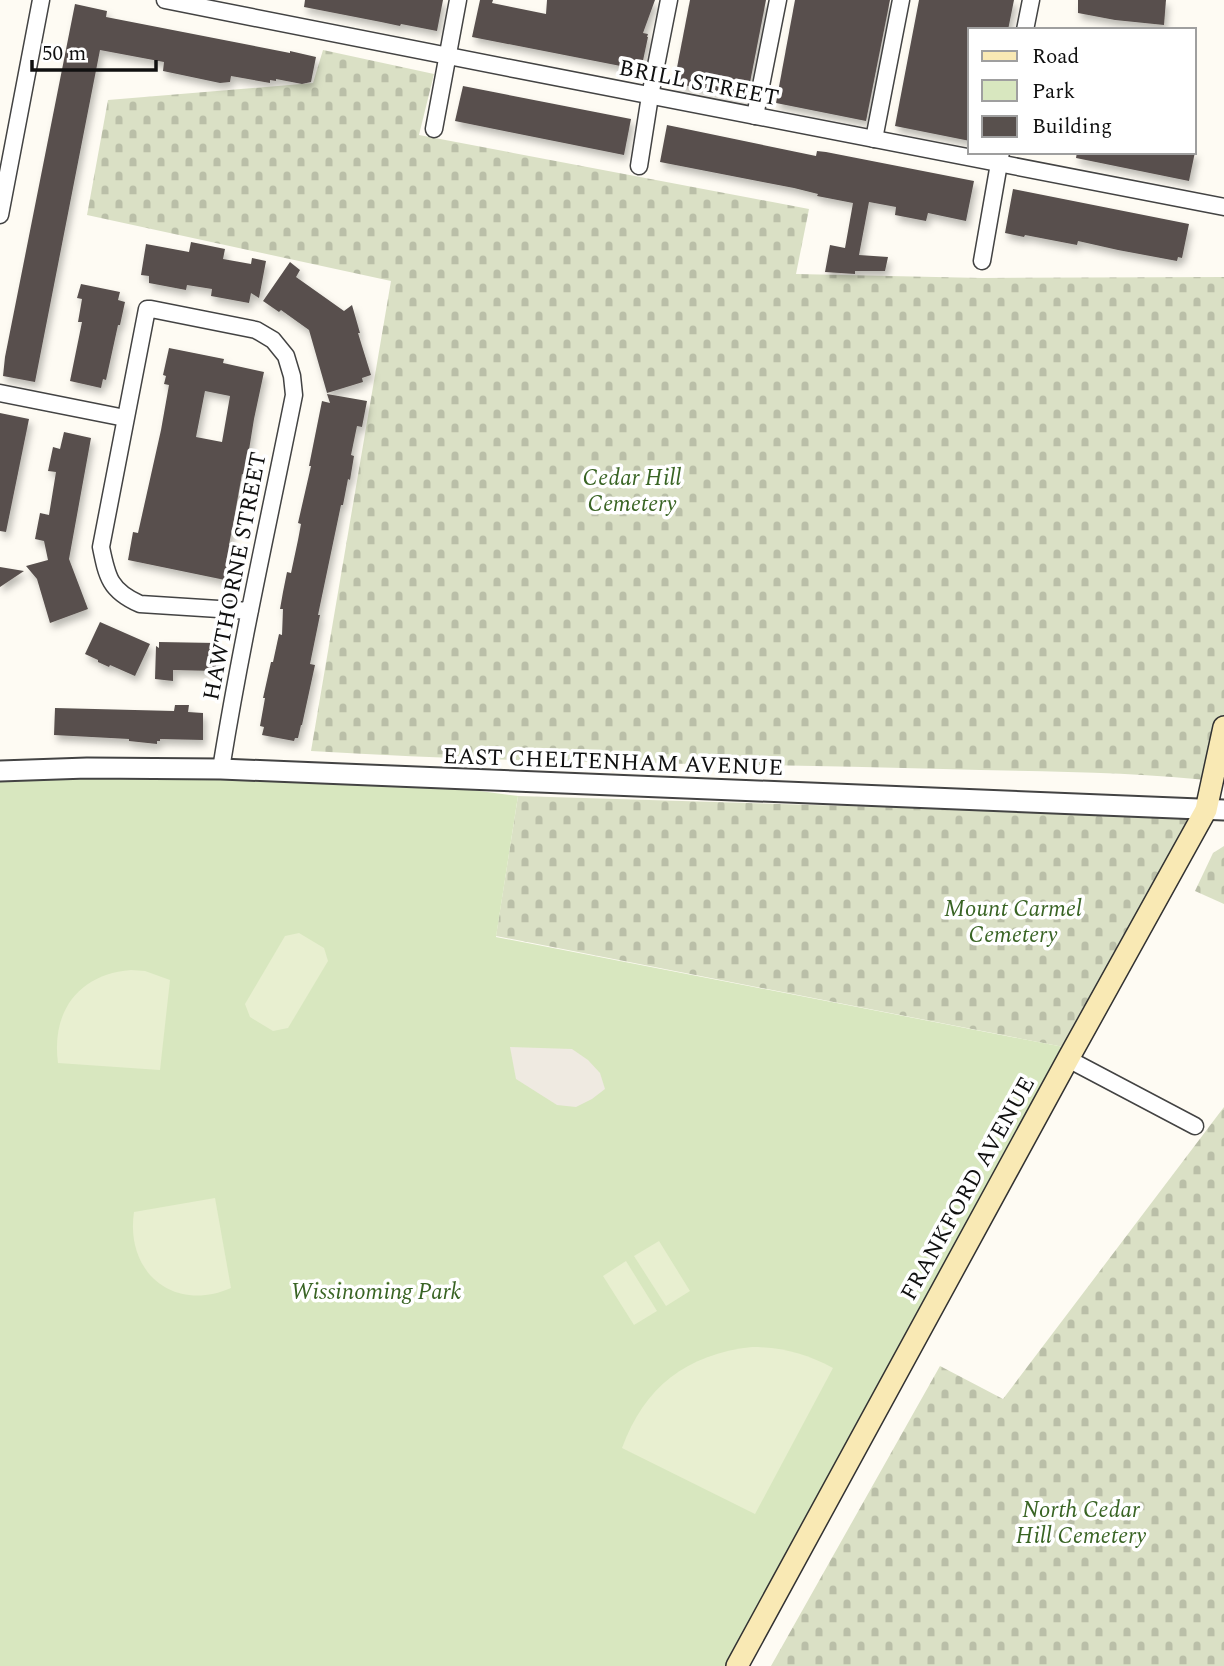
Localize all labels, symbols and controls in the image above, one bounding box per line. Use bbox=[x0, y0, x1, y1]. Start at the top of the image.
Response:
scale bar bbox=[32, 28, 156, 72]
legend bbox=[968, 28, 1196, 154]
text: 50 m bbox=[42, 38, 86, 70]
text: Road bbox=[1032, 41, 1079, 73]
street label: BRILL STREET bbox=[616, 51, 782, 116]
text: Park bbox=[1032, 76, 1076, 108]
text: Building bbox=[1032, 111, 1112, 143]
street label: HAWTHORNE STREET bbox=[194, 449, 277, 704]
park label: Cedar Hill Cemetery bbox=[583, 461, 681, 522]
street label: EAST CHELTENHAM AVENUE bbox=[442, 739, 784, 786]
park label: Mount Carmel Cemetery bbox=[944, 892, 1082, 953]
street label: FRANKFORD AVENUE bbox=[892, 1070, 1045, 1307]
park label: Wissinoming Park bbox=[291, 1275, 462, 1310]
park label: North Cedar Hill Cemetery bbox=[1016, 1493, 1147, 1554]

